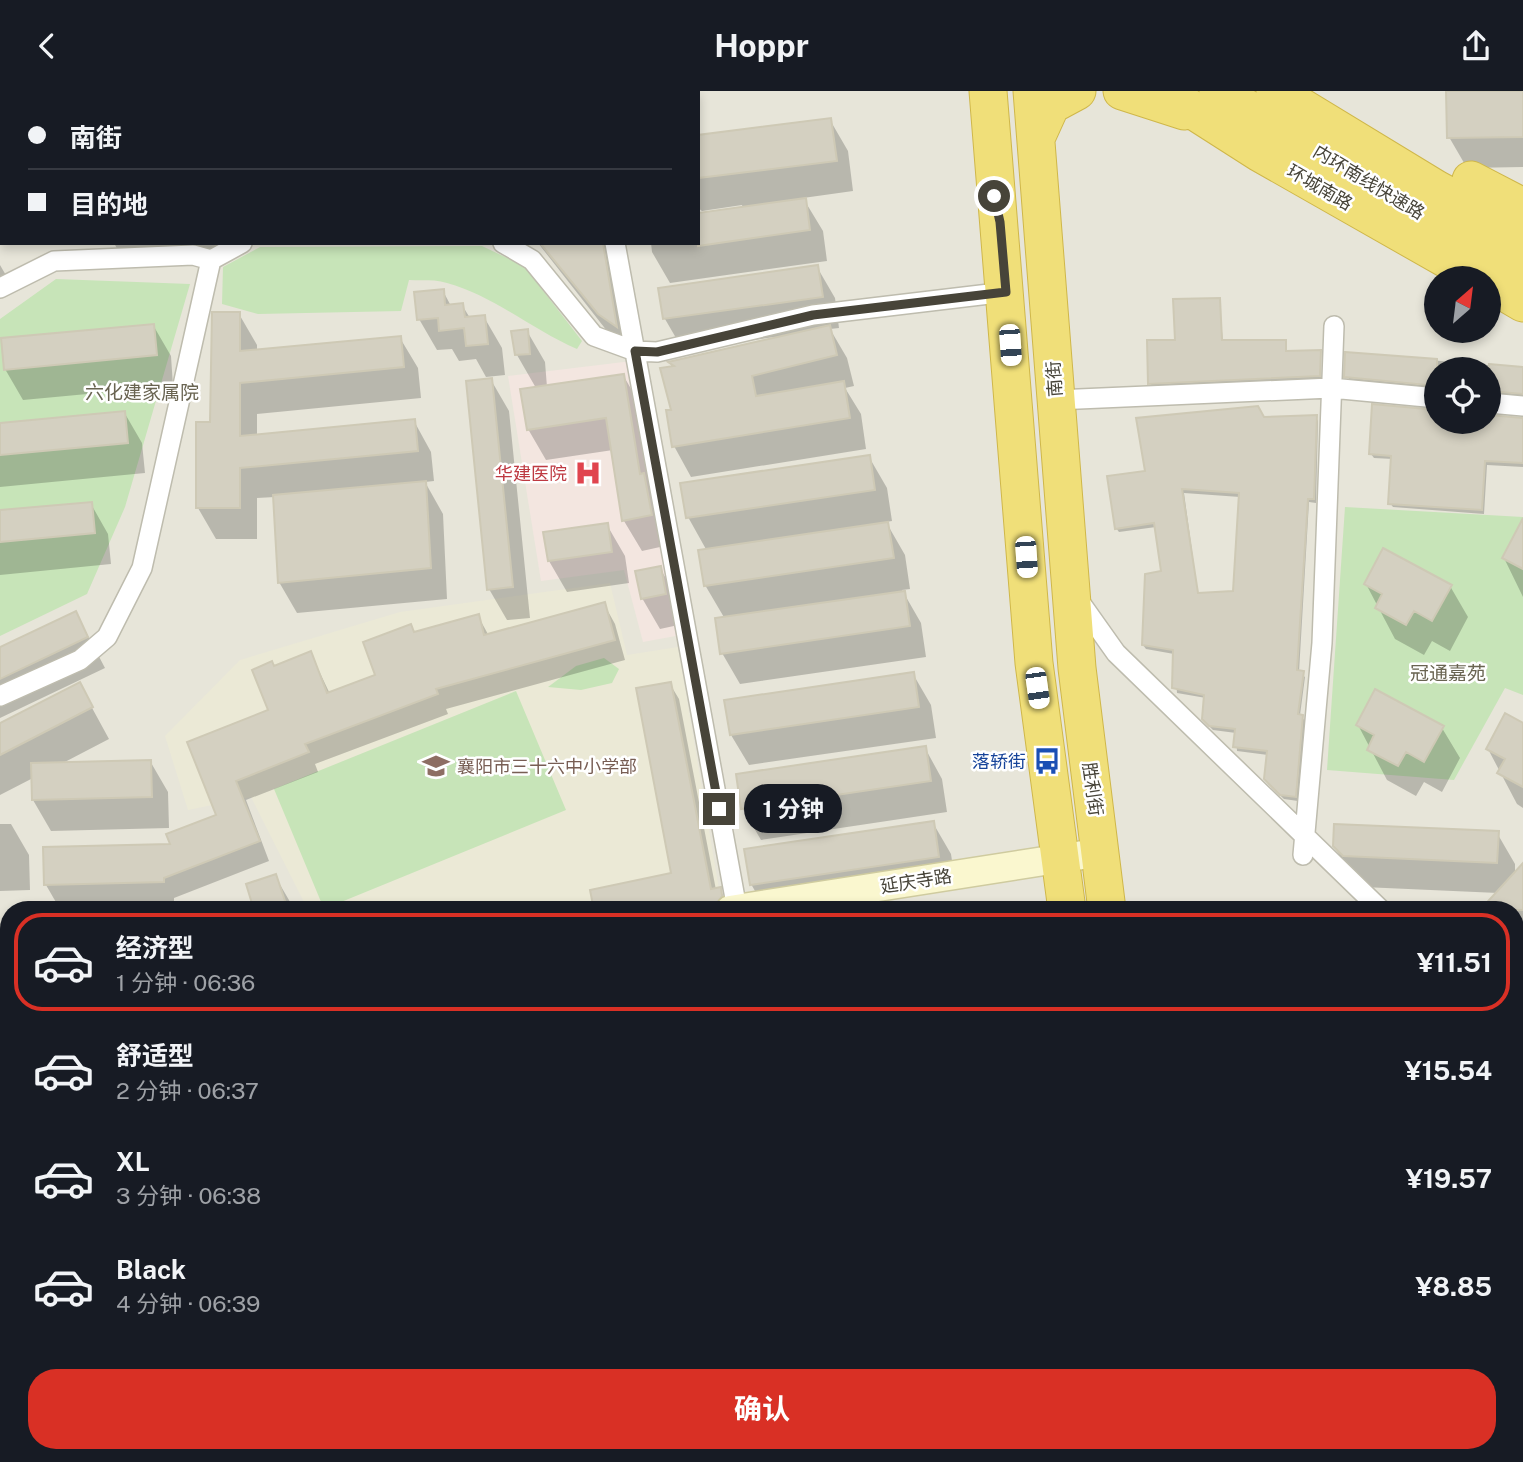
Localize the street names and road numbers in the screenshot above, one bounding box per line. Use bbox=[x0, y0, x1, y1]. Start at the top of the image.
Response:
street label: 内环南线快速路 bbox=[1310, 141, 1428, 223]
street label: 环城南路 bbox=[1284, 160, 1356, 214]
street label: 南街 bbox=[1042, 360, 1066, 398]
street label: 胜利街 bbox=[1079, 761, 1107, 817]
street label: 延庆寺路 bbox=[879, 865, 953, 897]

